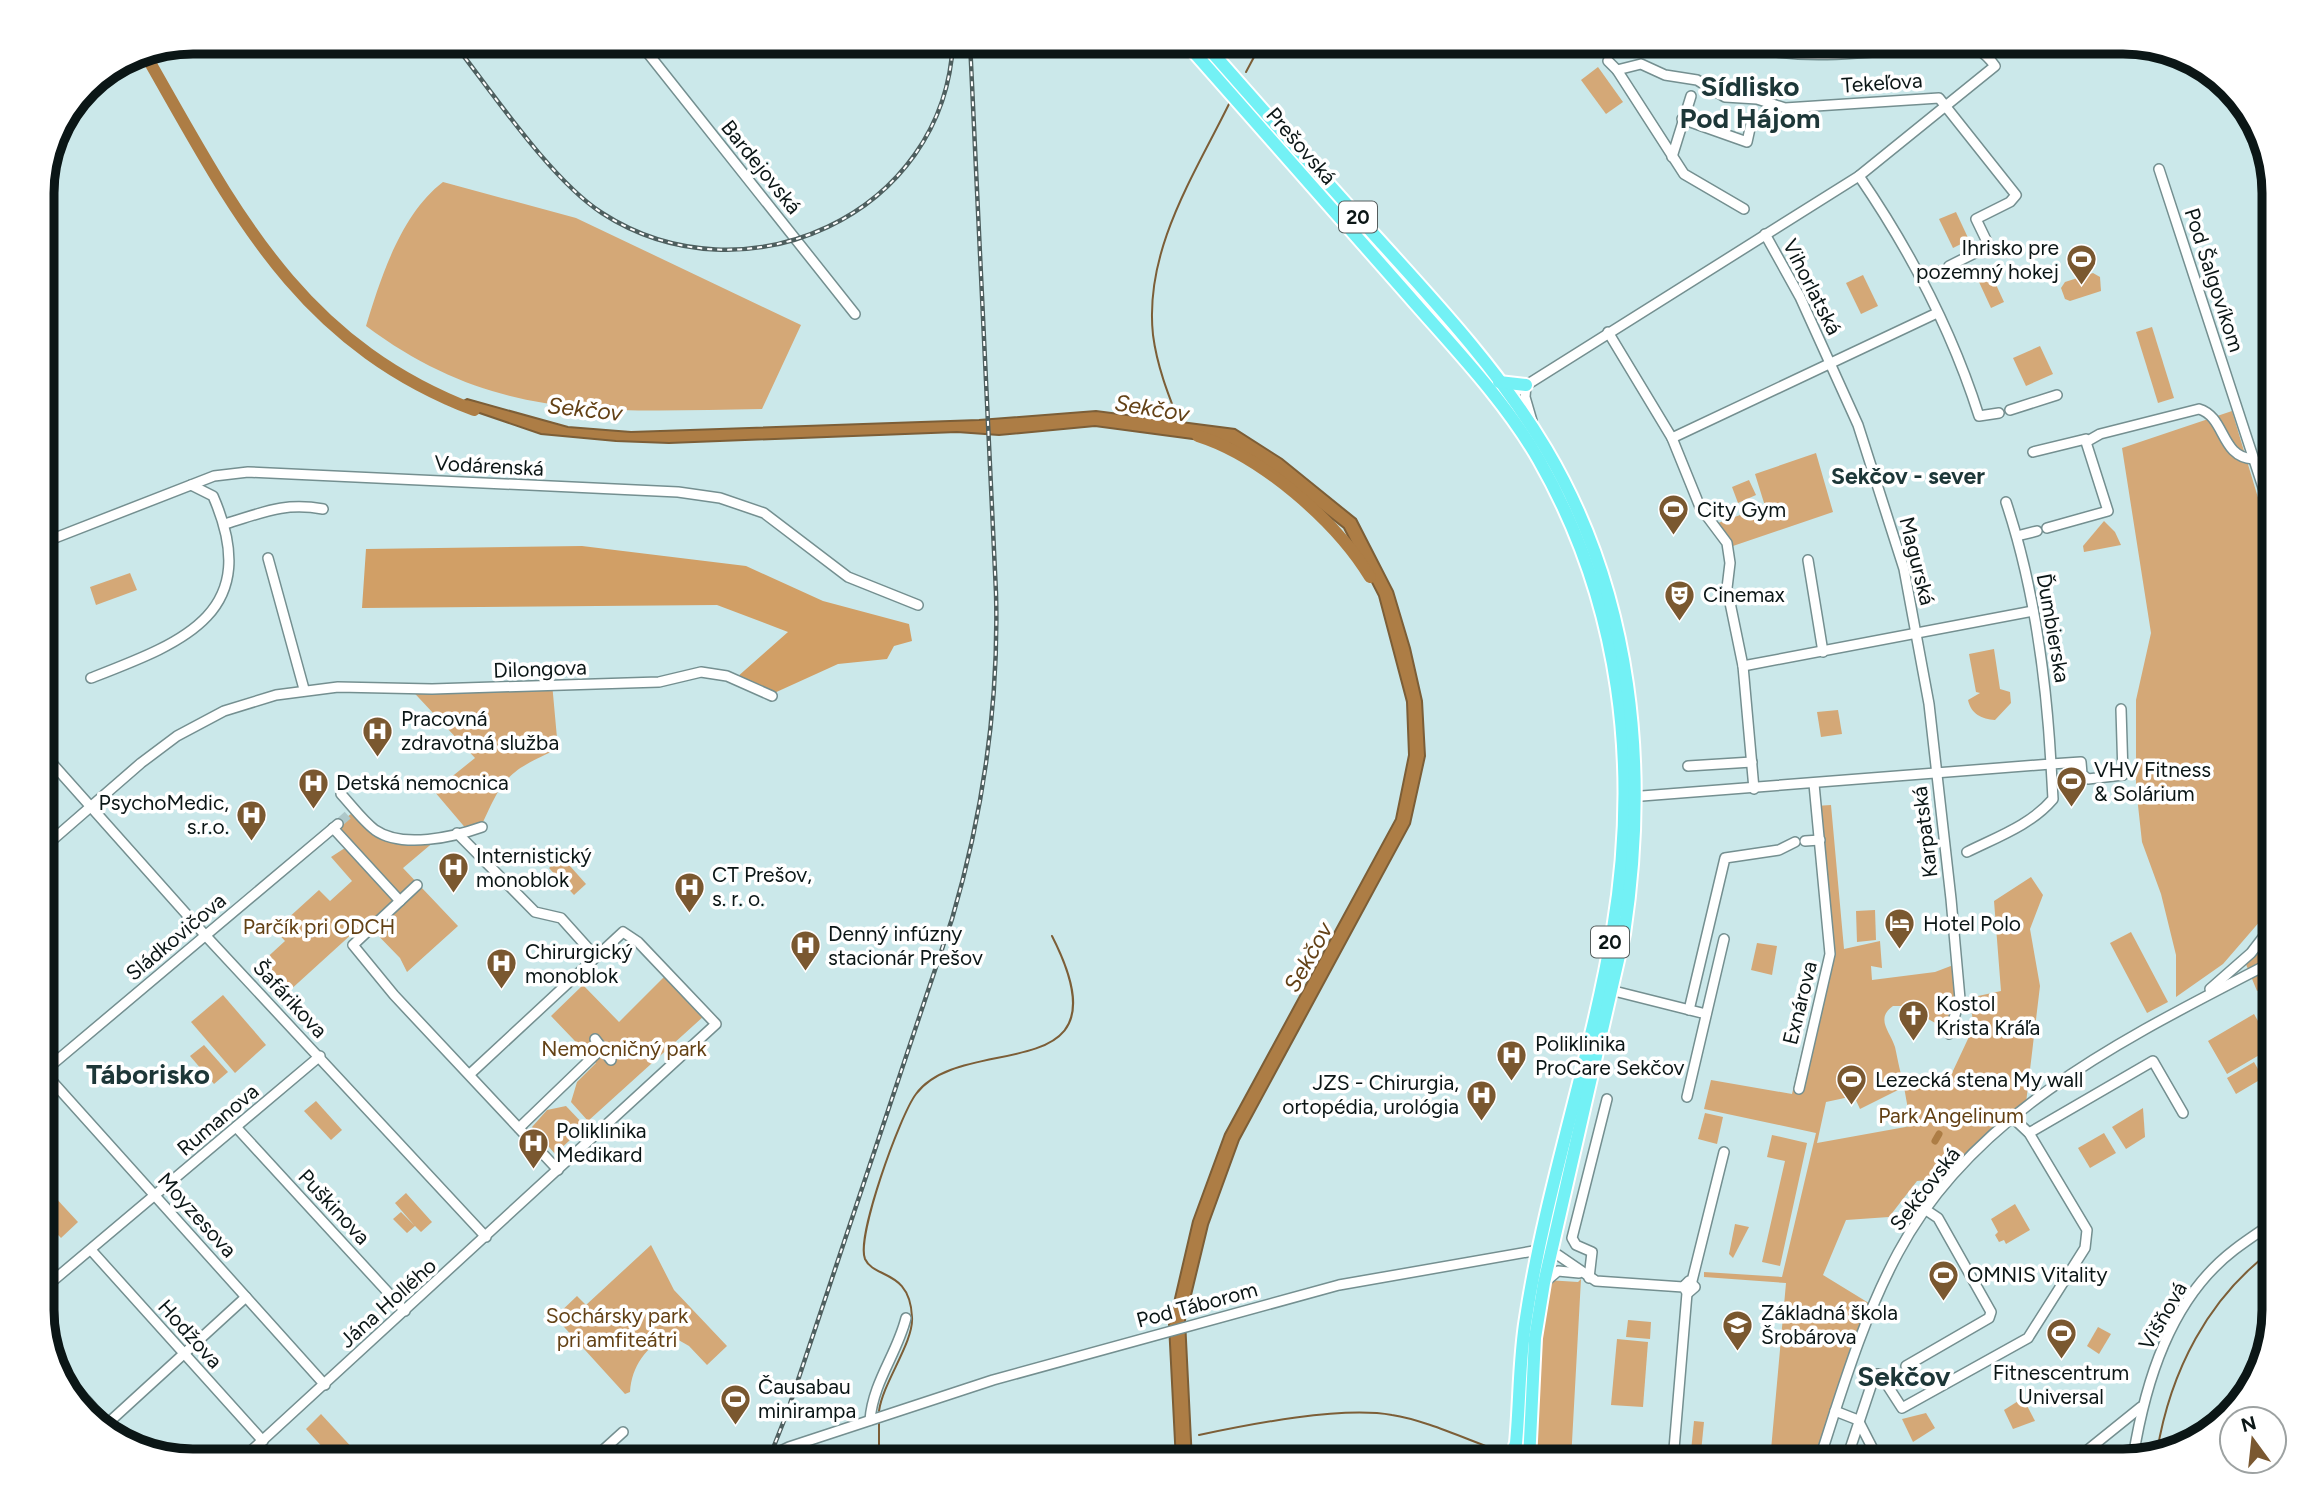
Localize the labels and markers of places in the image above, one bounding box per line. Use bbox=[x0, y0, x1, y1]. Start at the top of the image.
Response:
place label: Ihrisko pre pozemný hokej bbox=[1916, 235, 2059, 284]
sports icon: Ihrisko pre pozemný hokej bbox=[2065, 243, 2099, 287]
sports icon: City Gym bbox=[1657, 493, 1691, 537]
place label: City Gym bbox=[1697, 497, 1786, 522]
theatre icon: Cinemax bbox=[1663, 578, 1697, 622]
place label: Cinemax bbox=[1703, 582, 1785, 607]
place label: Pracovná zdravotná služba bbox=[401, 706, 559, 755]
hospital icon: Pracovná zdravotná služba bbox=[361, 714, 395, 758]
place label: VHV Fitness & Solárium bbox=[2094, 757, 2211, 806]
sports icon: VHV Fitness & Solárium bbox=[2054, 765, 2088, 809]
hospital icon: Detská nemocnica bbox=[296, 766, 330, 810]
place label: Detská nemocnica bbox=[336, 770, 509, 795]
place label: PsychoMedic, s.r.o. bbox=[99, 790, 229, 839]
hospital icon: PsychoMedic, s.r.o. bbox=[235, 798, 269, 842]
place label: Internistický monoblok bbox=[476, 843, 592, 892]
hospital icon: Internistický monoblok bbox=[436, 851, 470, 895]
place label: CT Prešov, s. r. o. bbox=[712, 862, 812, 911]
hospital icon: CT Prešov, s. r. o. bbox=[672, 870, 706, 914]
hotel icon: Hotel Polo bbox=[1883, 907, 1917, 951]
place label: Hotel Polo bbox=[1923, 911, 2021, 936]
place label: Denný infúzny stacionár Prešov bbox=[828, 921, 983, 970]
hospital icon: Denný infúzny stacionár Prešov bbox=[788, 929, 822, 973]
place label: Chirurgický monoblok bbox=[525, 939, 632, 988]
hospital icon: Chirurgický monoblok bbox=[485, 947, 519, 991]
place label: Kostol Krista Kráľa bbox=[1936, 991, 2040, 1040]
church icon: Kostol Krista Kráľa bbox=[1896, 999, 1930, 1043]
place label: Poliklinika ProCare Sekčov bbox=[1535, 1031, 1685, 1080]
hospital icon: Poliklinika ProCare Sekčov bbox=[1495, 1039, 1529, 1083]
sports icon: Lezecká stena My wall bbox=[1835, 1063, 1869, 1107]
place label: Lezecká stena My wall bbox=[1875, 1067, 2083, 1092]
place label: JZS - Chirurgia, ortopédia, urológia bbox=[1282, 1070, 1459, 1119]
hospital icon: JZS - Chirurgia, ortopédia, urológia bbox=[1465, 1078, 1499, 1122]
place label: Poliklinika Medikard bbox=[556, 1118, 647, 1167]
hospital icon: Poliklinika Medikard bbox=[516, 1126, 550, 1170]
sports icon: OMNIS Vitality bbox=[1927, 1258, 1961, 1302]
place label: OMNIS Vitality bbox=[1967, 1262, 2108, 1287]
place label: Základná škola Šrobárova bbox=[1761, 1300, 1898, 1349]
school or university icon: Základná škola Šrobárova bbox=[1721, 1308, 1755, 1352]
sports icon: Fitnescentrum Universal bbox=[2044, 1316, 2078, 1360]
place label: Fitnescentrum Universal bbox=[1993, 1360, 2129, 1409]
place label: Čausabau minirampa bbox=[758, 1374, 856, 1423]
sports icon: Čausabau minirampa bbox=[718, 1382, 752, 1426]

